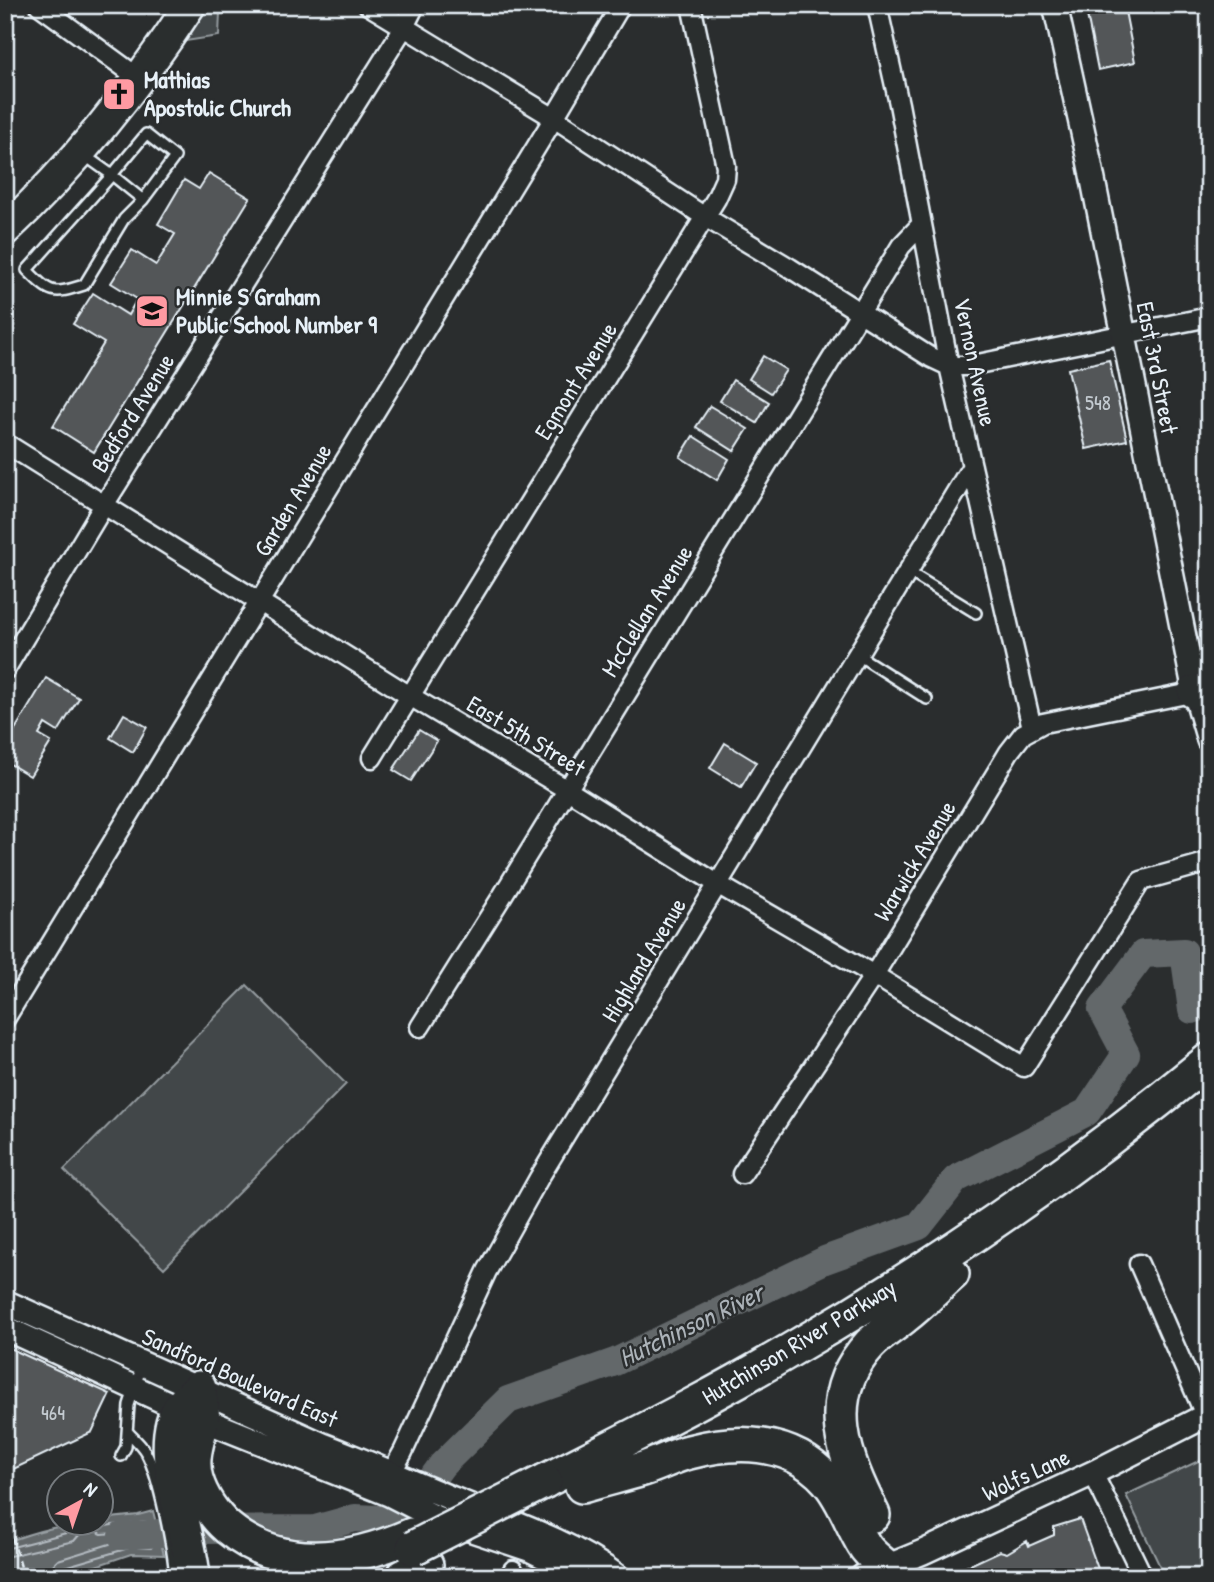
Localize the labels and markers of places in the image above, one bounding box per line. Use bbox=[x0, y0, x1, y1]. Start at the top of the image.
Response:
place label: Mathias Apostolic Church bbox=[144, 63, 291, 124]
church icon: Mathias Apostolic Church bbox=[100, 75, 138, 113]
place label: Minnie S Graham Public School Number 9 bbox=[176, 280, 377, 340]
school or university icon: Minnie S Graham Public School Number 9 bbox=[133, 292, 171, 330]

